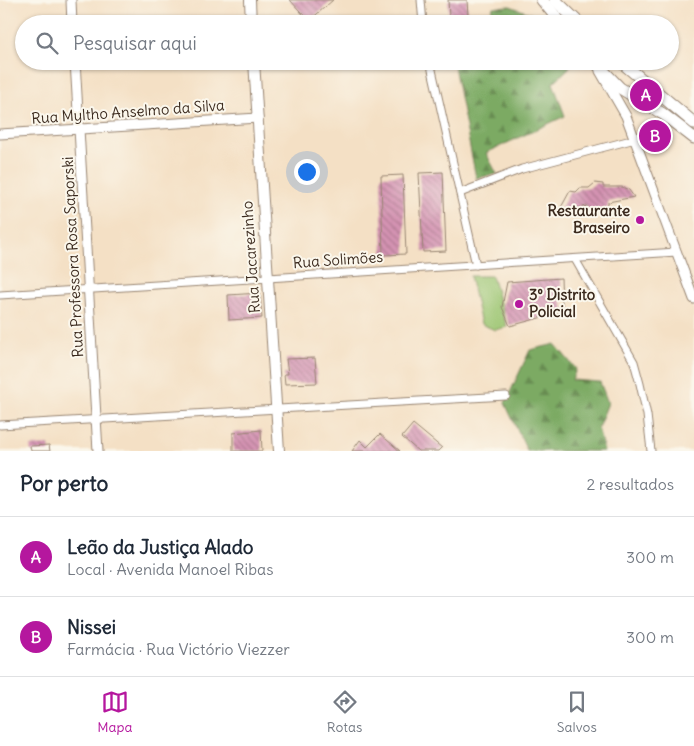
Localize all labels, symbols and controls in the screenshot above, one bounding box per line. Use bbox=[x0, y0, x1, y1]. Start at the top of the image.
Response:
search box bbox=[15, 15, 679, 70]
icon: search bbox=[33, 29, 61, 57]
text: Pesquisar aqui bbox=[73, 31, 197, 55]
pin: A bbox=[630, 76, 662, 114]
street label: Rua Myltho Anselmo da Silva bbox=[31, 95, 226, 128]
pin: B bbox=[639, 117, 671, 155]
street label: Rua Professora Rosa Saporski bbox=[58, 156, 87, 358]
your location bbox=[294, 159, 320, 185]
street label: Rua Jacarezinho bbox=[237, 200, 264, 314]
place label: Restaurante Braseiro bbox=[548, 201, 631, 237]
marker: Restaurante Braseiro bbox=[634, 214, 646, 226]
street label: Rua Solimões bbox=[292, 247, 384, 272]
place label: 3º Distrito Policial bbox=[529, 285, 596, 321]
marker: 3º Distrito Policial bbox=[513, 298, 525, 310]
text: Por perto bbox=[20, 470, 108, 497]
text: 2 resultados bbox=[586, 474, 674, 494]
text: Leão da Justiça Alado bbox=[67, 535, 254, 559]
text: A bbox=[31, 547, 41, 567]
text: 300 m bbox=[626, 547, 674, 567]
text: Local · Avenida Manoel Ribas bbox=[67, 559, 273, 579]
text: Nissei bbox=[67, 615, 116, 639]
text: B bbox=[31, 627, 41, 647]
text: 300 m bbox=[626, 627, 674, 647]
text: Farmácia · Rua Victório Viezzer bbox=[67, 639, 290, 659]
tab: Mapa bbox=[97, 688, 132, 736]
tab: Rotas bbox=[327, 688, 362, 736]
tab: Salvos bbox=[557, 688, 597, 736]

